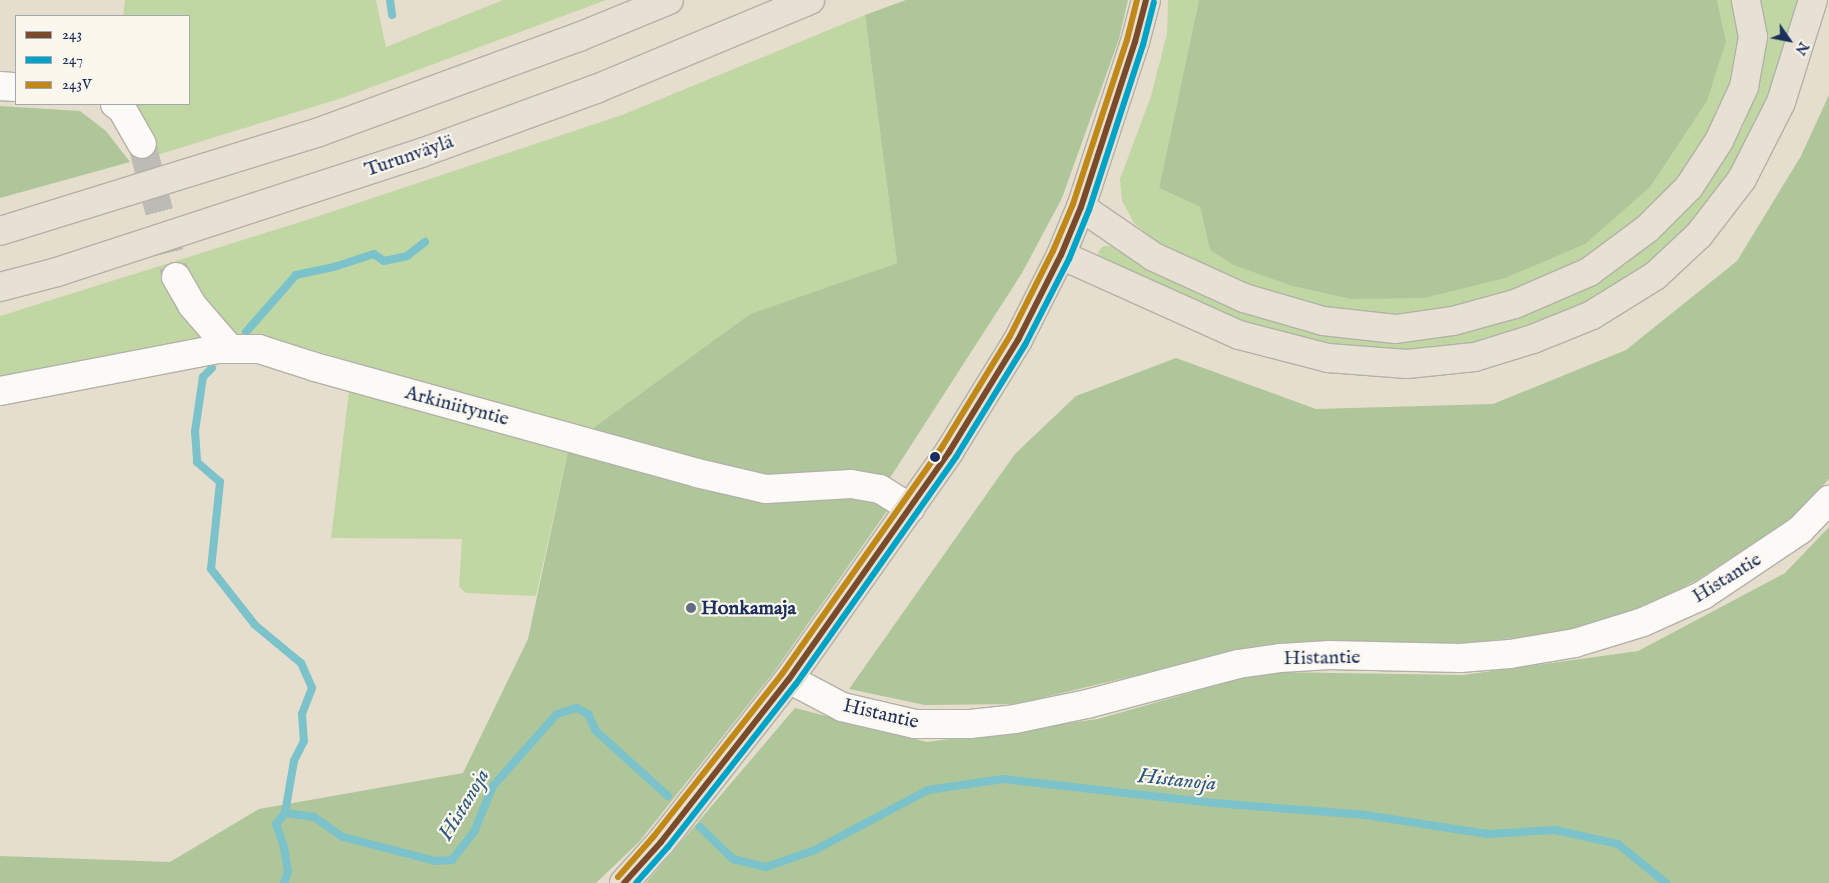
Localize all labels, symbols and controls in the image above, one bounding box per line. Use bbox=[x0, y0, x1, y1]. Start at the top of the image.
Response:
legend bbox=[15, 15, 190, 105]
north arrow bbox=[1764, 15, 1814, 65]
text: 243 bbox=[62, 25, 82, 44]
text: N bbox=[1791, 38, 1812, 58]
text: 247 bbox=[62, 50, 83, 69]
text: 243V bbox=[62, 75, 92, 94]
street label: Turunväylä bbox=[361, 130, 457, 182]
street label: Arkiniityntie bbox=[402, 381, 512, 431]
unlabelled marker bbox=[930, 452, 940, 462]
street label: Histantie bbox=[1688, 547, 1766, 609]
place label: Honkamaja bbox=[701, 596, 796, 620]
marker: Honkamaja bbox=[685, 602, 697, 614]
street label: Histantie bbox=[1283, 645, 1361, 671]
street label: Histantie bbox=[841, 694, 921, 734]
water label: Histanoja bbox=[1137, 764, 1217, 798]
water label: Histanoja bbox=[434, 765, 496, 845]

